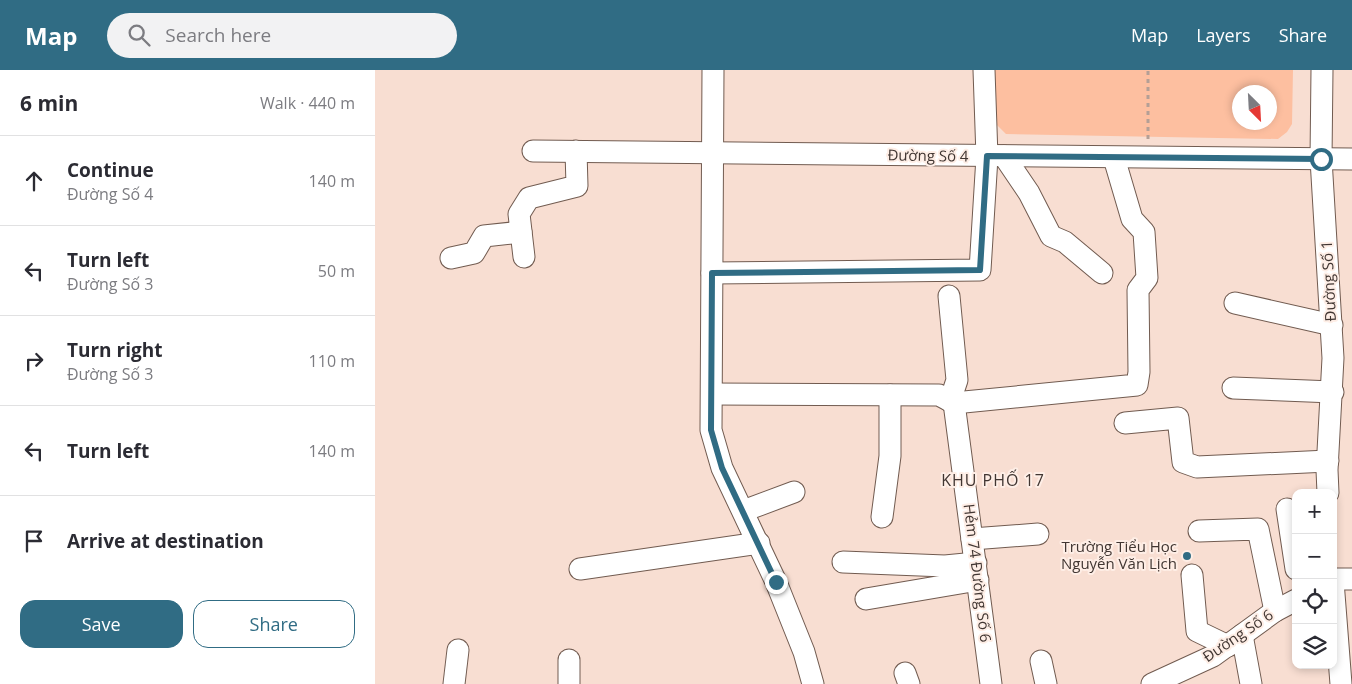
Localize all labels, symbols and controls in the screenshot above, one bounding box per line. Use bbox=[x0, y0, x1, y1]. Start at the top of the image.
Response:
search box bbox=[107, 13, 457, 58]
text: Map bbox=[25, 19, 77, 52]
icon: search bbox=[125, 21, 153, 49]
text: Search here bbox=[165, 22, 271, 48]
text: Map bbox=[1131, 23, 1168, 47]
text: Layers bbox=[1196, 23, 1251, 47]
text: Share bbox=[1279, 23, 1327, 47]
north arrow bbox=[1232, 85, 1277, 130]
text: 6 min bbox=[20, 89, 78, 117]
text: Walk · 440 m bbox=[260, 92, 355, 114]
street label: Đường Số 4 bbox=[887, 144, 969, 166]
route start bbox=[1310, 148, 1333, 171]
text: Continue bbox=[67, 157, 154, 183]
icon: ahead bbox=[20, 167, 48, 195]
text: 140 m bbox=[309, 170, 355, 192]
text: Đường Số 4 bbox=[67, 183, 153, 205]
street label: Đường Số 1 bbox=[1316, 240, 1340, 322]
text: Turn left bbox=[67, 247, 149, 273]
icon: left bbox=[20, 257, 48, 285]
text: 50 m bbox=[318, 260, 355, 282]
text: Đường Số 3 bbox=[67, 273, 153, 295]
text: Turn right bbox=[67, 337, 162, 363]
icon: right bbox=[20, 347, 48, 375]
text: 110 m bbox=[309, 350, 355, 372]
text: Đường Số 3 bbox=[67, 363, 153, 385]
icon: left bbox=[20, 437, 48, 465]
text: Turn left bbox=[67, 438, 149, 464]
text: 140 m bbox=[309, 440, 355, 462]
district label: KHU PHỐ 17 bbox=[941, 469, 1045, 491]
map controls bbox=[1292, 489, 1337, 669]
button: + bbox=[1292, 489, 1337, 534]
street label: Hẻm 74 Đường Số 6 bbox=[960, 503, 996, 643]
icon: arrive bbox=[20, 527, 48, 555]
text: Arrive at destination bbox=[67, 528, 264, 554]
button: − bbox=[1292, 534, 1337, 579]
place label: Trường Tiểu Học Nguyễn Văn Lịch bbox=[1061, 536, 1177, 573]
marker: Trường Tiểu Học Nguyễn Văn Lịch bbox=[1181, 550, 1193, 562]
route end bbox=[765, 571, 788, 594]
button: locate bbox=[1292, 579, 1337, 624]
button: Save bbox=[20, 600, 183, 648]
button: Share bbox=[193, 600, 355, 648]
street label: Đường Số 6 bbox=[1198, 604, 1277, 666]
button: layers bbox=[1292, 624, 1337, 669]

